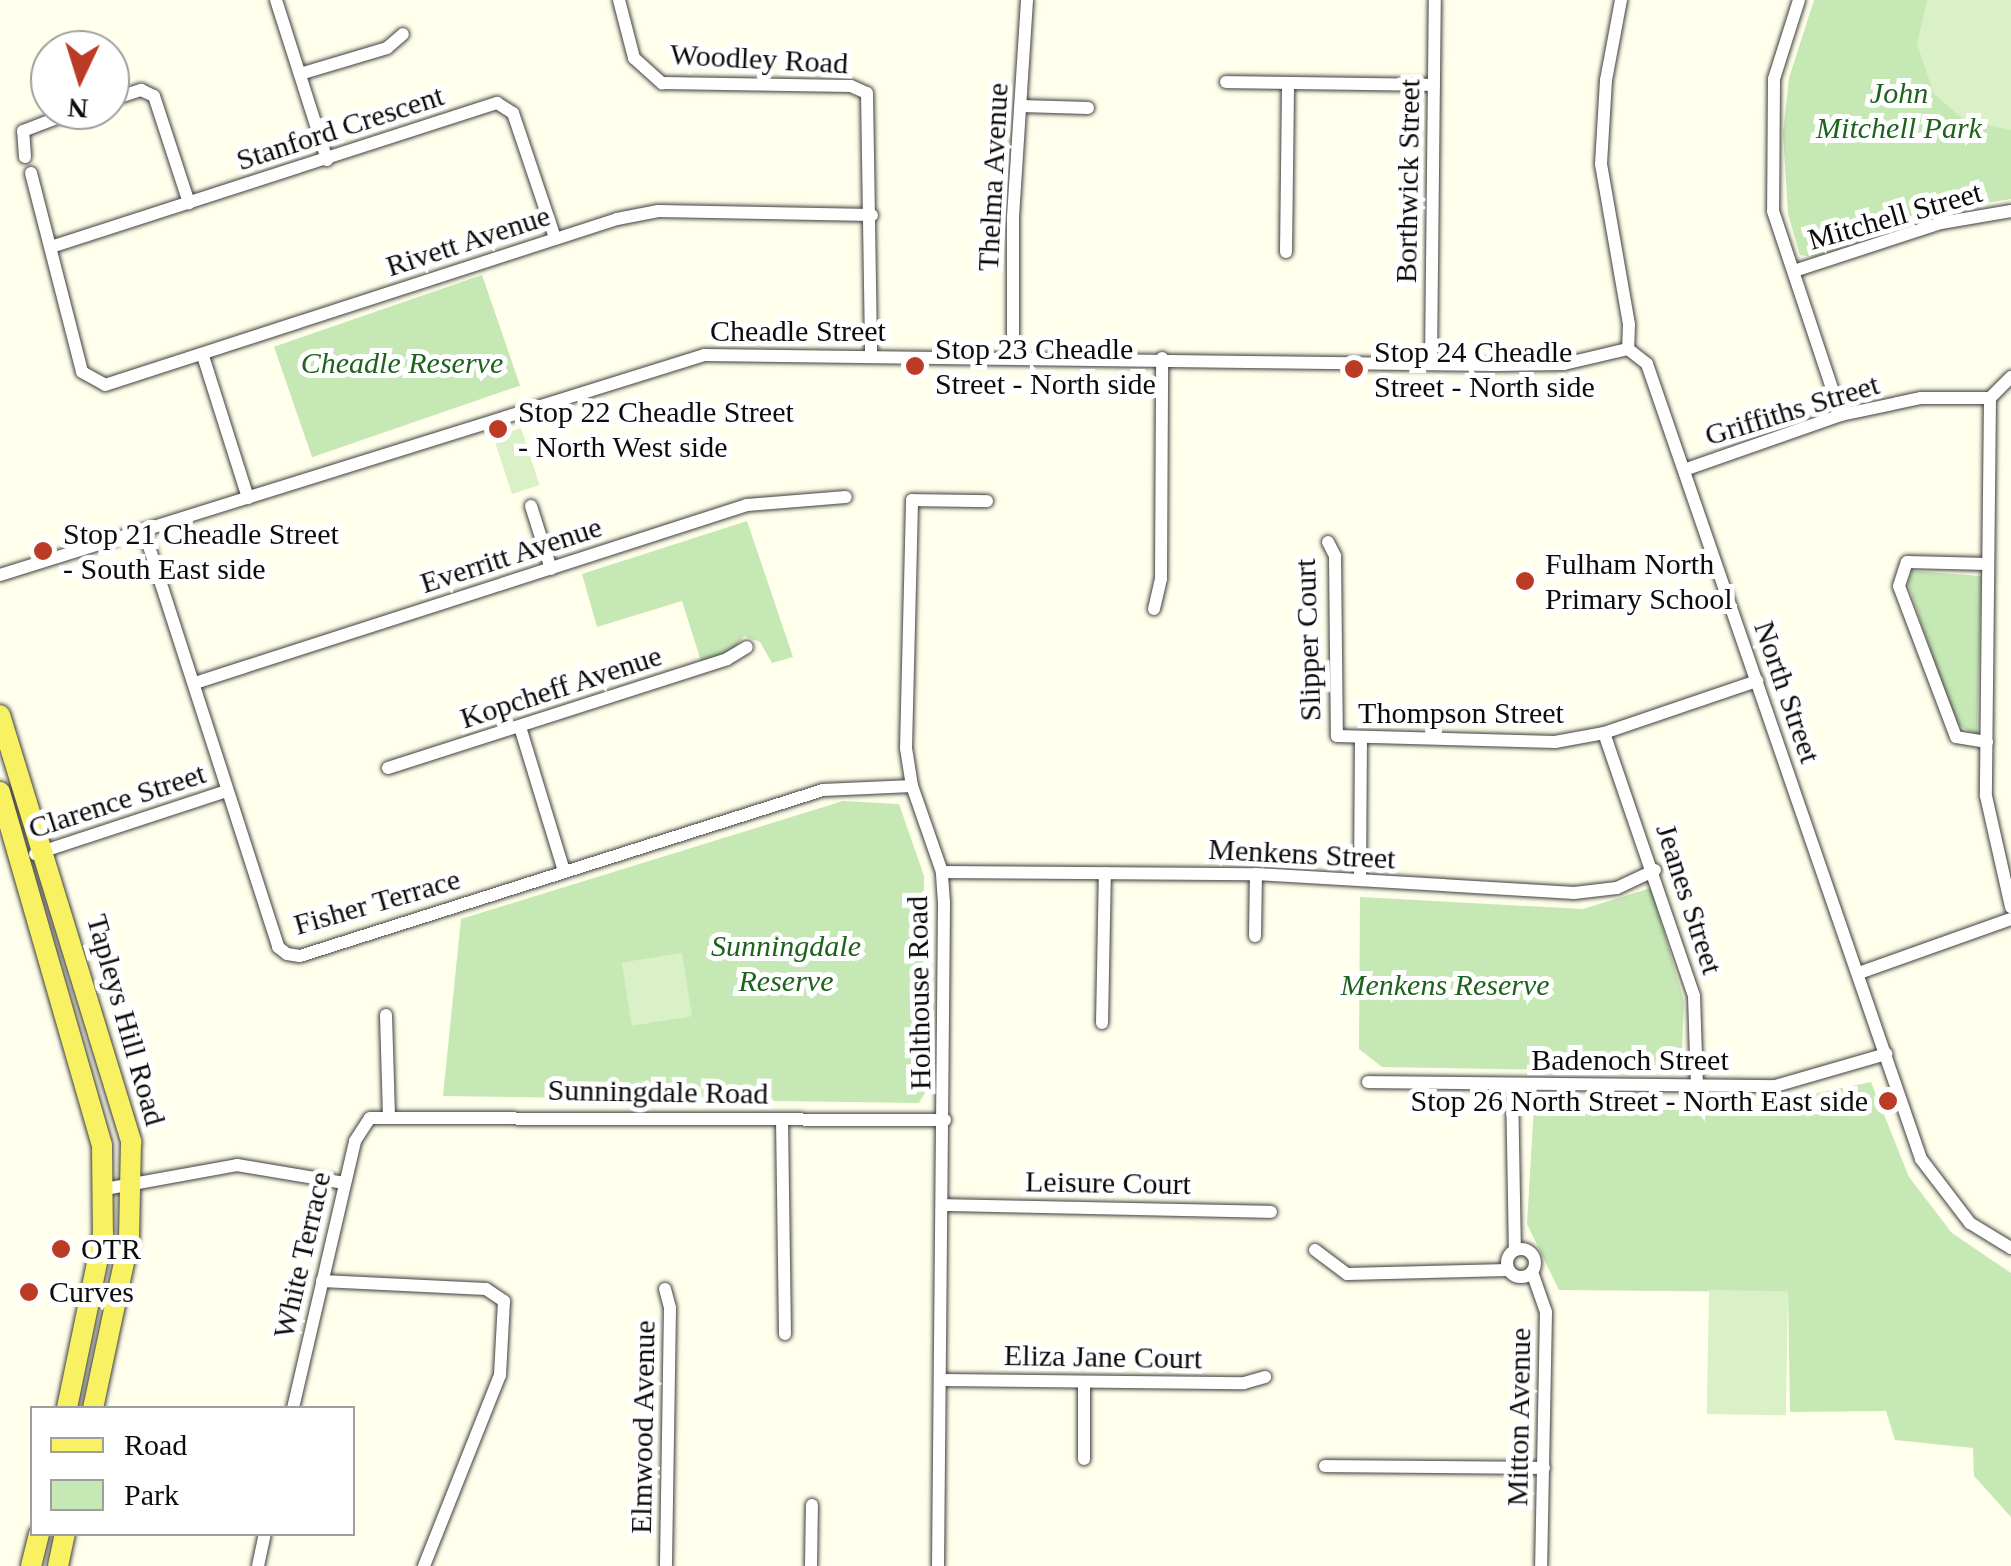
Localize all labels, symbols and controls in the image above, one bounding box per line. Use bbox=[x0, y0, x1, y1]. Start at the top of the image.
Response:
north arrow bbox=[30, 30, 130, 130]
street label: Woodley Road bbox=[669, 36, 849, 82]
park label: John Mitchell Park bbox=[1816, 75, 1982, 146]
street label: Stanford Crescent bbox=[232, 78, 448, 178]
street label: Borthwick Street bbox=[1388, 79, 1428, 283]
street label: Thelma Avenue bbox=[970, 81, 1016, 273]
text: N bbox=[67, 92, 89, 125]
street label: Mitchell Street bbox=[1804, 174, 1986, 258]
street label: Rivett Avenue bbox=[381, 197, 555, 285]
street label: Cheadle Street bbox=[710, 313, 886, 349]
place label: Stop 23 Cheadle Street - North side bbox=[935, 331, 1156, 402]
place label: Stop 24 Cheadle Street - North side bbox=[1374, 334, 1595, 404]
park label: Cheadle Reserve bbox=[301, 345, 503, 381]
marker: Stop 23 Cheadle Street - North side bbox=[904, 355, 926, 377]
marker: Stop 24 Cheadle Street - North side bbox=[1343, 358, 1365, 380]
street label: Griffiths Street bbox=[1701, 366, 1883, 454]
place label: Stop 22 Cheadle Street - North West side bbox=[518, 394, 794, 464]
marker: Stop 22 Cheadle Street - North West side bbox=[487, 418, 509, 440]
street label: Everritt Avenue bbox=[415, 508, 607, 602]
place label: Stop 21 Cheadle Street - South East side bbox=[63, 516, 339, 586]
marker: Stop 21 Cheadle Street - South East side bbox=[32, 540, 54, 562]
place label: Fulham North Primary School bbox=[1545, 546, 1732, 616]
street label: Slipper Court bbox=[1287, 558, 1329, 722]
marker: Fulham North Primary School bbox=[1514, 570, 1536, 592]
street label: North Street bbox=[1746, 616, 1828, 768]
street label: Kopcheff Avenue bbox=[455, 637, 667, 737]
street label: Thompson Street bbox=[1358, 695, 1564, 731]
street label: Clarence Street bbox=[24, 755, 210, 847]
street label: Jeanes Street bbox=[1648, 819, 1730, 979]
street label: Menkens Street bbox=[1207, 831, 1397, 877]
street label: Fisher Terrace bbox=[289, 861, 465, 943]
street label: Holthouse Road bbox=[899, 896, 939, 1090]
street label: Tapleys Hill Road bbox=[79, 910, 173, 1130]
park label: Sunningdale Reserve bbox=[711, 928, 861, 998]
park label: Menkens Reserve bbox=[1340, 967, 1550, 1003]
street label: Badenoch Street bbox=[1531, 1042, 1729, 1078]
street label: Sunningdale Road bbox=[547, 1072, 769, 1112]
place label: Stop 26 North Street - North East side bbox=[1411, 1083, 1868, 1119]
marker: Stop 26 North Street - North East side bbox=[1877, 1090, 1899, 1112]
street label: Leisure Court bbox=[1025, 1164, 1191, 1202]
street label: White Terrace bbox=[265, 1168, 339, 1342]
place label: OTR bbox=[81, 1231, 141, 1267]
marker: OTR bbox=[50, 1238, 72, 1260]
place label: Curves bbox=[49, 1274, 134, 1310]
marker: Curves bbox=[18, 1281, 40, 1303]
street label: Elmwood Avenue bbox=[623, 1319, 663, 1535]
street label: Mitton Avenue bbox=[1499, 1327, 1539, 1507]
street label: Eliza Jane Court bbox=[1004, 1337, 1202, 1377]
legend bbox=[30, 1406, 355, 1536]
text: Road bbox=[124, 1428, 187, 1461]
text: Park bbox=[124, 1478, 179, 1511]

